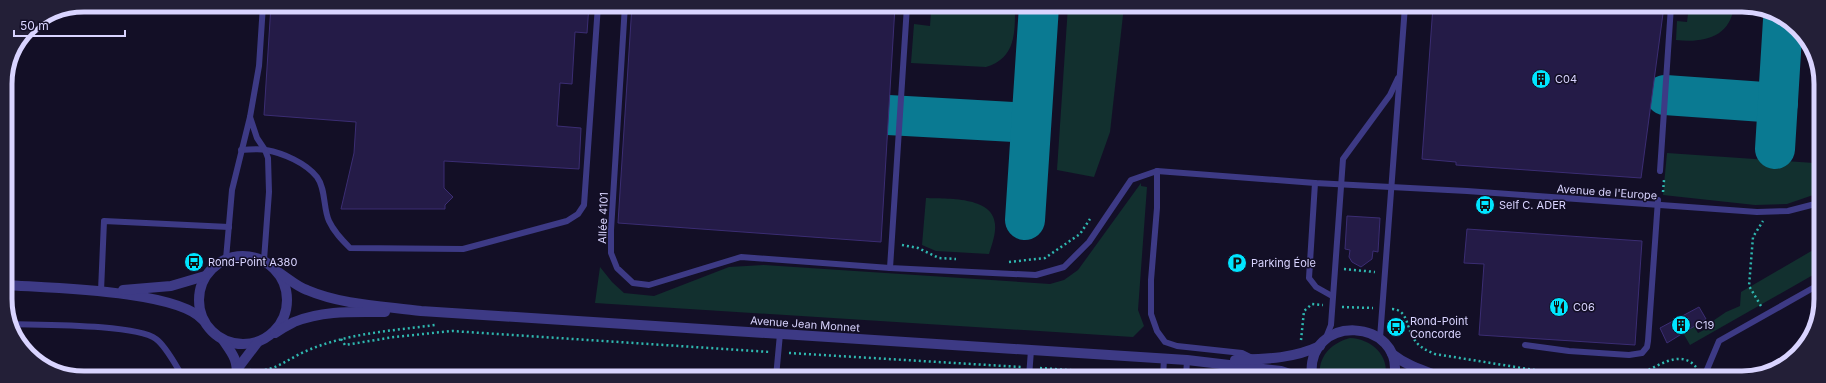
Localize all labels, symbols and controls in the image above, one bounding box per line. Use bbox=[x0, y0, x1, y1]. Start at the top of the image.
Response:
scale bar bbox=[14, 12, 125, 38]
text: 50 m bbox=[20, 18, 49, 33]
building icon: C04 bbox=[1530, 68, 1552, 90]
place label: C04 bbox=[1555, 72, 1577, 86]
street label: Avenue de l'Europe bbox=[1556, 182, 1658, 202]
street label: Allée 4101 bbox=[595, 192, 611, 244]
bus stop icon: Self C. ADER bbox=[1474, 194, 1496, 216]
place label: Self C. ADER bbox=[1499, 198, 1566, 212]
bus stop icon: Rond-Point A380 bbox=[183, 251, 205, 273]
parking icon: Parking Éole bbox=[1226, 252, 1248, 274]
place label: Rond-Point A380 bbox=[208, 255, 297, 269]
place label: Parking Éole bbox=[1251, 256, 1316, 270]
restaurant icon: C06 bbox=[1548, 296, 1570, 318]
place label: C06 bbox=[1573, 300, 1595, 314]
street label: Avenue Jean Monnet bbox=[750, 313, 861, 335]
place label: Rond-Point Concorde bbox=[1410, 314, 1469, 341]
building icon: C19 bbox=[1670, 314, 1692, 336]
bus stop icon: Rond-Point Concorde bbox=[1385, 316, 1407, 338]
place label: C19 bbox=[1695, 318, 1715, 332]

